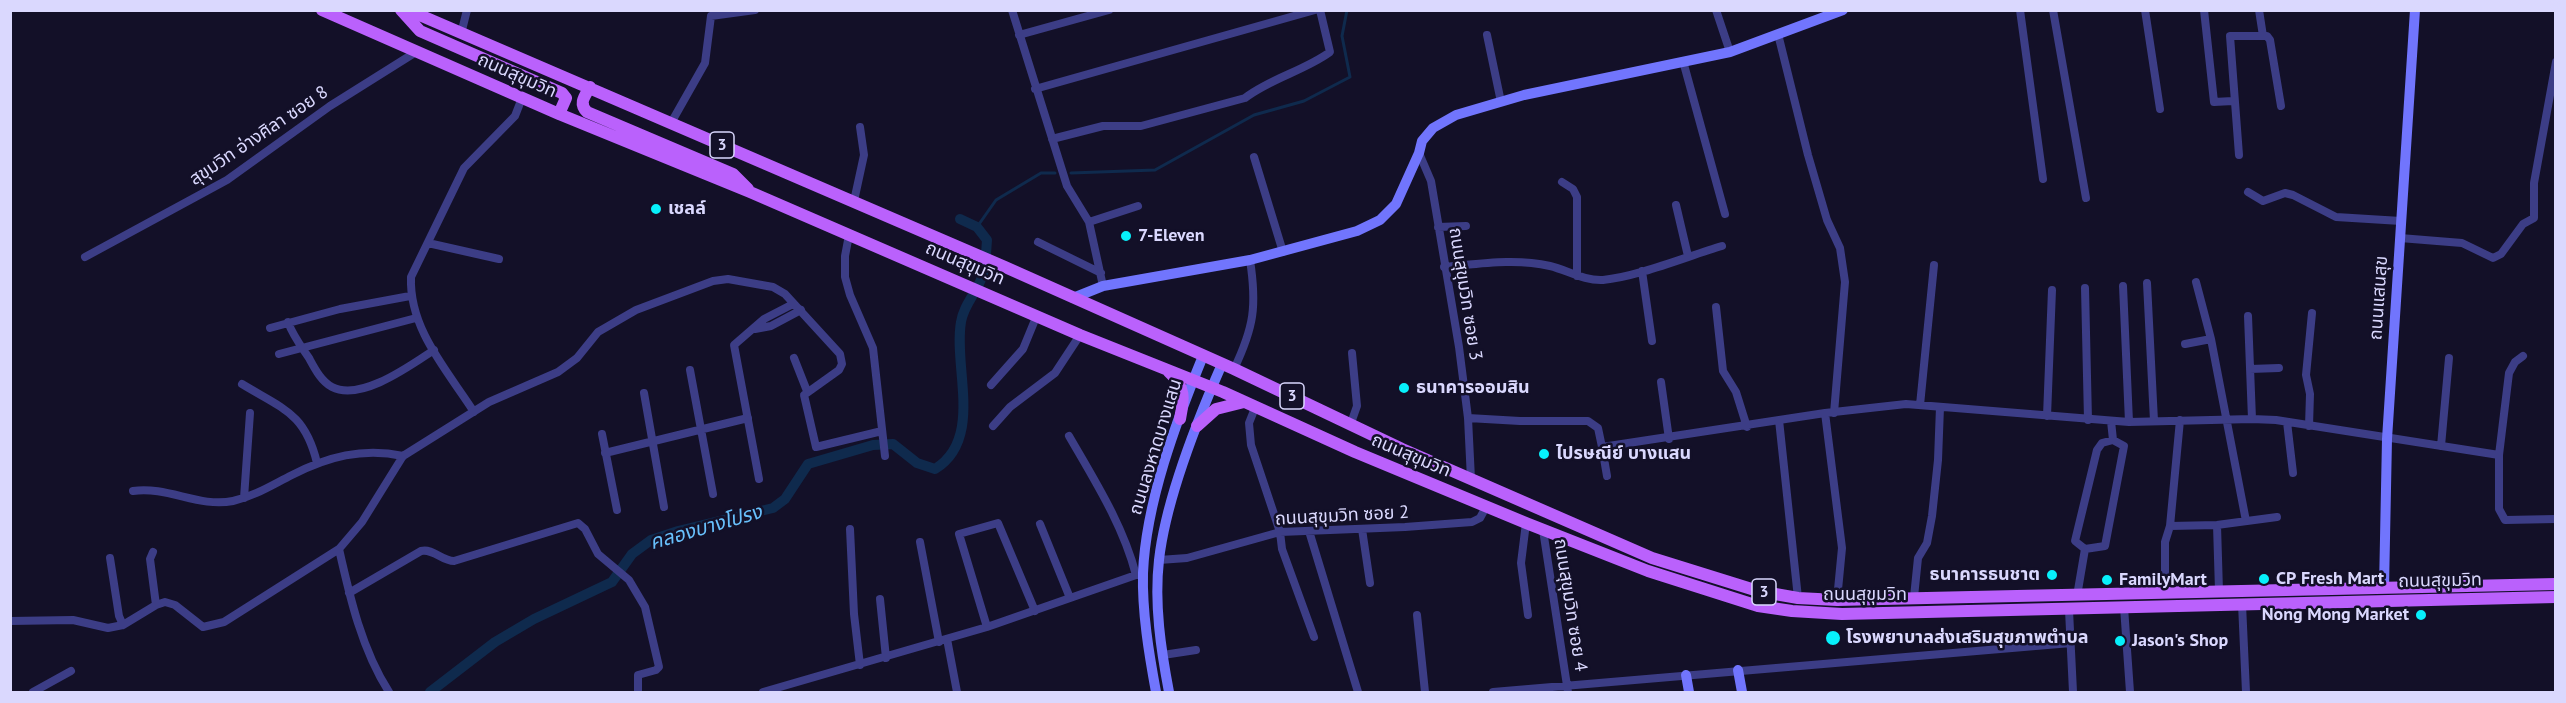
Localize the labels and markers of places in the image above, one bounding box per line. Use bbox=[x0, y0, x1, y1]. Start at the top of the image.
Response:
place label: เชลล์ bbox=[668, 198, 706, 220]
marker: เชลล์ bbox=[649, 202, 663, 216]
place label: 7-Eleven bbox=[1138, 225, 1205, 247]
marker: 7-Eleven bbox=[1119, 229, 1133, 243]
place label: ธนาคารออมสิน bbox=[1416, 377, 1530, 399]
marker: ธนาคารออมสิน bbox=[1397, 381, 1411, 395]
place label: ไปรษณีย์ บางแสน bbox=[1556, 443, 1691, 465]
marker: ไปรษณีย์ บางแสน bbox=[1537, 447, 1551, 461]
place label: ธนาคารธนชาต bbox=[1930, 564, 2040, 586]
marker: ธนาคารธนชาต bbox=[2045, 568, 2059, 582]
place label: CP Fresh Mart bbox=[2276, 568, 2384, 590]
place label: FamilyMart bbox=[2119, 569, 2207, 591]
marker: CP Fresh Mart bbox=[2257, 572, 2271, 586]
marker: FamilyMart bbox=[2100, 573, 2114, 587]
place label: Nong Mong Market bbox=[2262, 604, 2409, 626]
marker: Nong Mong Market bbox=[2414, 608, 2428, 622]
place label: โรงพยาบาลส่งเสริมสุขภาพตำบล bbox=[1846, 627, 2089, 649]
marker: โรงพยาบาลส่งเสริมสุขภาพตำบล bbox=[1824, 629, 1842, 647]
place label: Jason's Shop bbox=[2132, 630, 2228, 652]
marker: Jason's Shop bbox=[2113, 634, 2127, 648]

